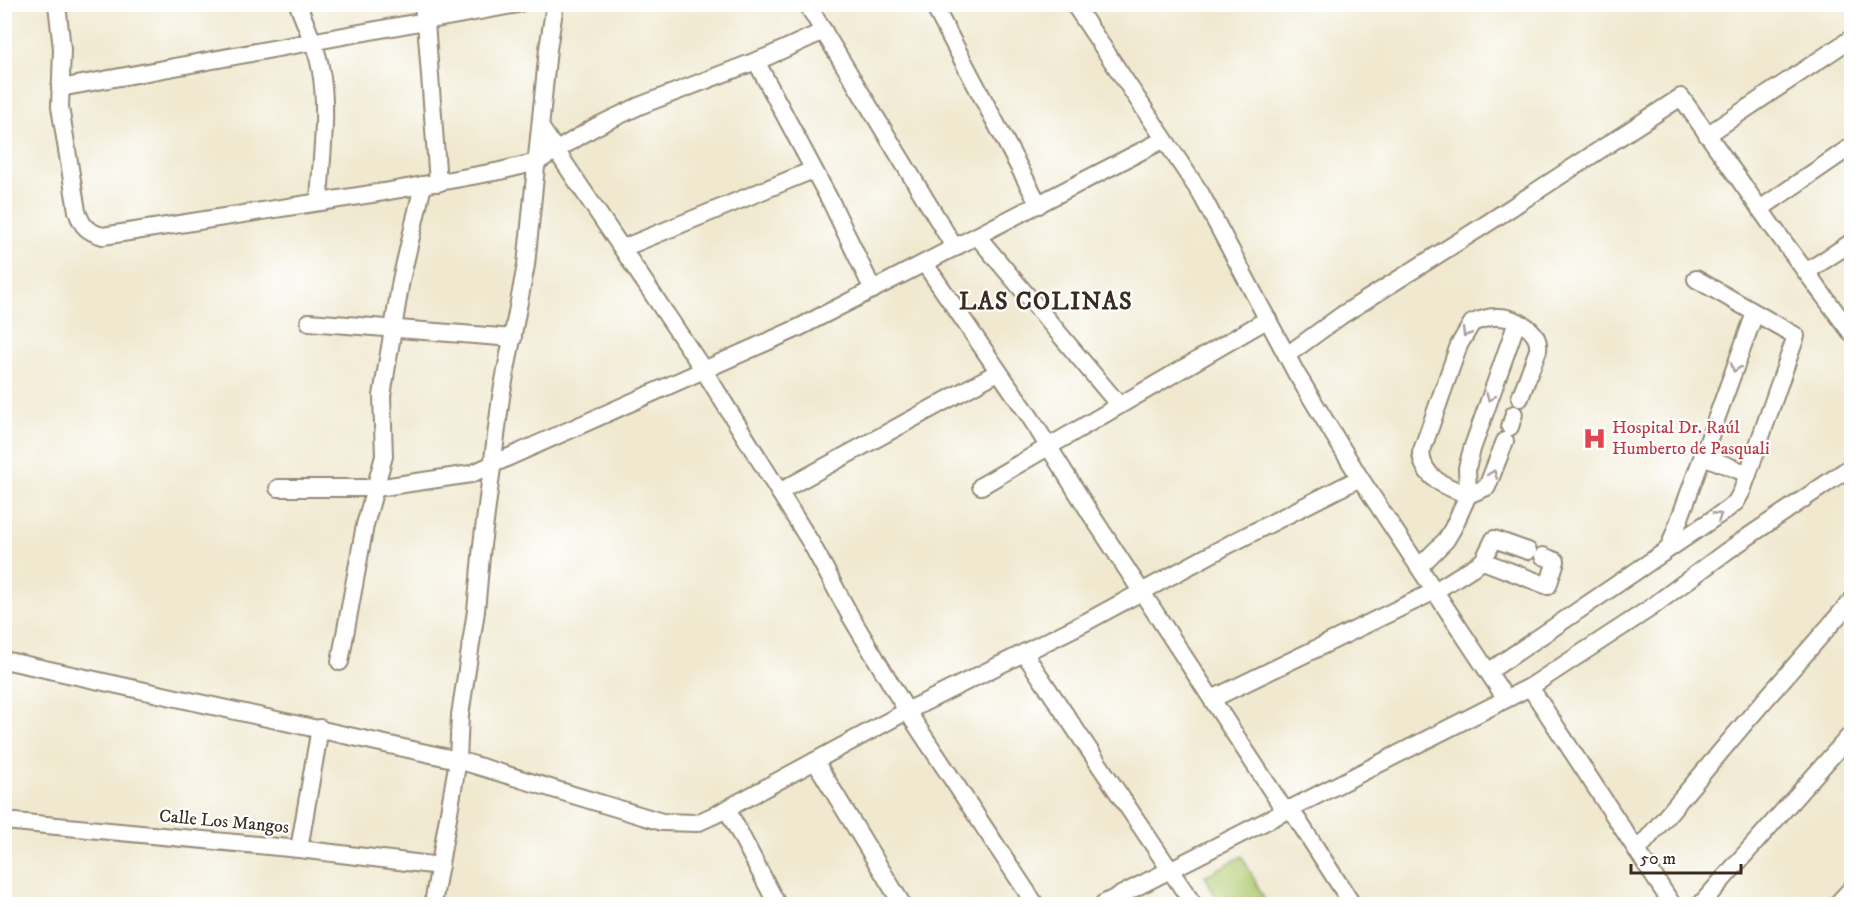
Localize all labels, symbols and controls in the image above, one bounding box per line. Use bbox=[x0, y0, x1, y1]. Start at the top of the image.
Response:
district label: LAS COLINAS bbox=[959, 287, 1133, 317]
one-way arrow bbox=[1461, 327, 1473, 337]
one-way arrow bbox=[1730, 362, 1743, 373]
one-way arrow bbox=[1485, 391, 1498, 402]
place label: Hospital Dr. Raúl Humberto de Pasquali bbox=[1612, 417, 1770, 460]
hospital icon: Hospital Dr. Raúl Humberto de Pasquali bbox=[1581, 425, 1607, 451]
one-way arrow bbox=[1486, 469, 1498, 480]
one-way arrow bbox=[1711, 512, 1722, 523]
street label: Calle Los Mangos bbox=[158, 805, 290, 839]
scale bar bbox=[1631, 837, 1740, 875]
text: 50 m bbox=[1640, 848, 1676, 870]

